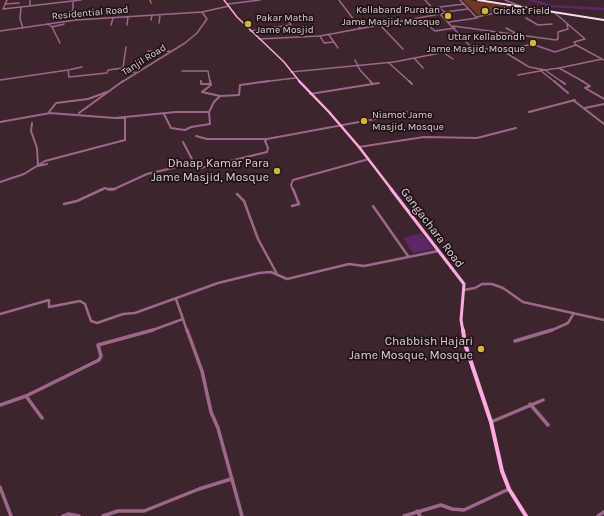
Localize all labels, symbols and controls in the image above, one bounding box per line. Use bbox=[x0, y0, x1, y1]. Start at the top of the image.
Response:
street label: Residential Road bbox=[51, 4, 129, 22]
place label: Kellaband Puratan Jame Masjid, Mosque bbox=[342, 4, 440, 28]
place label: Cricket Field bbox=[493, 5, 550, 17]
marker: Cricket Field bbox=[480, 6, 490, 16]
marker: Kellaband Puratan Jame Masjid, Mosque bbox=[443, 11, 453, 21]
place label: Pakar Matha Jame Mosjid bbox=[256, 12, 314, 36]
marker: Pakar Matha Jame Mosjid bbox=[243, 19, 253, 29]
place label: Uttar Kellabondh Jame Masjid, Mosque bbox=[427, 31, 525, 54]
marker: Uttar Kellabondh Jame Masjid, Mosque bbox=[528, 38, 538, 48]
street label: Tanjil Road bbox=[120, 42, 168, 78]
place label: Niamot Jame Masjid, Mosque bbox=[372, 109, 444, 132]
marker: Niamot Jame Masjid, Mosque bbox=[359, 116, 369, 126]
place label: Dhaap Kamar Para Jame Masjid, Mosque bbox=[151, 157, 269, 185]
marker: Dhaap Kamar Para Jame Masjid, Mosque bbox=[272, 166, 282, 176]
street label: Gangachara Road bbox=[397, 185, 467, 271]
place label: Chabbish Hajari Jame Mosque, Mosque bbox=[349, 335, 473, 363]
marker: Chabbish Hajari Jame Mosque, Mosque bbox=[476, 344, 486, 354]

